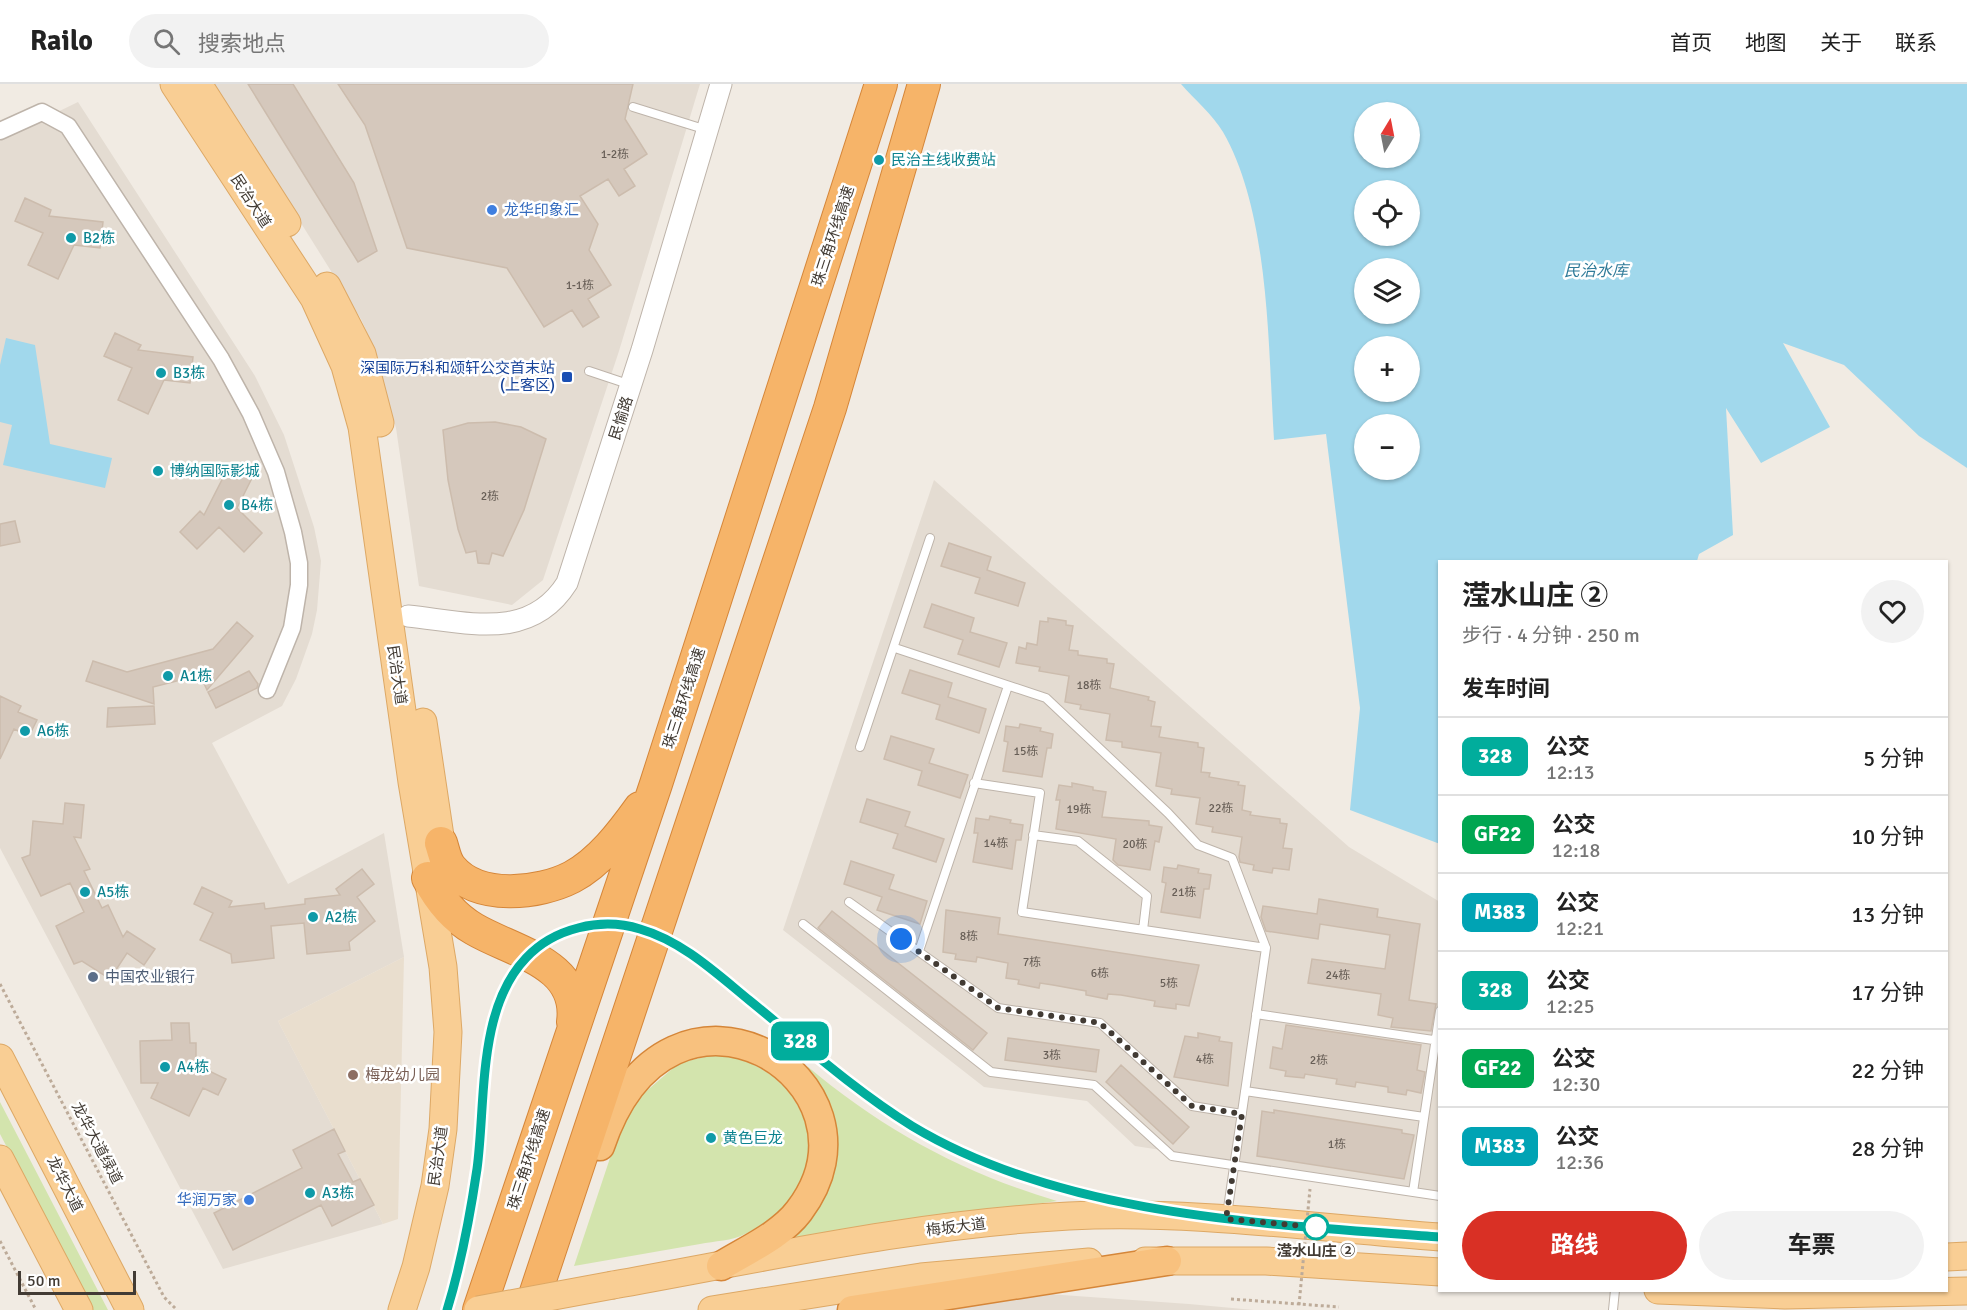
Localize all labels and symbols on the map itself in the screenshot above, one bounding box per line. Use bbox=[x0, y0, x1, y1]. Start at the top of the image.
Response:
north arrow bbox=[1354, 102, 1420, 168]
house number: 1-2栋 bbox=[601, 147, 629, 162]
place label: 民治主线收费站 bbox=[891, 151, 996, 169]
marker: 民治主线收费站 bbox=[872, 153, 886, 167]
street label: 民治大道 bbox=[227, 171, 275, 231]
street label: 珠三角环线高速 bbox=[808, 183, 858, 289]
place label: 龙华印象汇 bbox=[504, 201, 579, 219]
marker: 龙华印象汇 bbox=[485, 203, 499, 217]
place label: B2栋 bbox=[83, 229, 115, 247]
marker: B2栋 bbox=[64, 231, 78, 245]
water label: 民治水库 bbox=[1564, 261, 1631, 281]
house number: 1-1栋 bbox=[566, 278, 594, 293]
place label: 深国际万科和颂轩公交首末站 (上客区) bbox=[360, 359, 555, 394]
place label: B3栋 bbox=[173, 364, 205, 382]
marker: B3栋 bbox=[154, 366, 168, 380]
marker: 深国际万科和颂轩公交首末站 (上客区) bbox=[560, 370, 574, 384]
street label: 民愉路 bbox=[605, 394, 637, 442]
place label: 博纳国际影城 bbox=[170, 462, 260, 480]
marker: 博纳国际影城 bbox=[151, 464, 165, 478]
house number: 2栋 bbox=[481, 489, 499, 504]
place label: B4栋 bbox=[241, 496, 273, 514]
marker: B4栋 bbox=[222, 498, 236, 512]
street label: 民治大道 bbox=[384, 644, 410, 706]
street label: 珠三角环线高速 bbox=[659, 645, 709, 751]
place label: A1栋 bbox=[180, 667, 212, 685]
marker: A1栋 bbox=[161, 669, 175, 683]
house number: 18栋 bbox=[1077, 678, 1101, 693]
place label: A6栋 bbox=[37, 722, 69, 740]
marker: A6栋 bbox=[18, 724, 32, 738]
house number: 15栋 bbox=[1014, 744, 1038, 759]
house number: 22栋 bbox=[1209, 801, 1233, 816]
house number: 19栋 bbox=[1067, 802, 1091, 817]
house number: 14栋 bbox=[984, 836, 1008, 851]
house number: 20栋 bbox=[1123, 837, 1147, 852]
place label: A5栋 bbox=[97, 883, 129, 901]
marker: A5栋 bbox=[78, 885, 92, 899]
house number: 21栋 bbox=[1172, 885, 1196, 900]
place label: A2栋 bbox=[325, 908, 357, 926]
marker: A2栋 bbox=[306, 910, 320, 924]
your location bbox=[886, 924, 916, 954]
house number: 8栋 bbox=[960, 929, 978, 944]
house number: 7栋 bbox=[1023, 955, 1041, 970]
house number: 6栋 bbox=[1091, 966, 1109, 981]
place label: 中国农业银行 bbox=[105, 968, 195, 986]
house number: 24栋 bbox=[1326, 968, 1350, 983]
marker: 中国农业银行 bbox=[86, 970, 100, 984]
house number: 5栋 bbox=[1160, 976, 1178, 991]
line badge: 328 bbox=[766, 1022, 834, 1060]
house number: 3栋 bbox=[1043, 1048, 1061, 1063]
house number: 4栋 bbox=[1196, 1052, 1214, 1067]
house number: 2栋 bbox=[1310, 1053, 1328, 1068]
place label: A4栋 bbox=[177, 1058, 209, 1076]
marker: A4栋 bbox=[158, 1060, 172, 1074]
place label: 梅龙幼儿园 bbox=[365, 1066, 440, 1084]
marker: 梅龙幼儿园 bbox=[346, 1068, 360, 1082]
street label: 龙华大道绿道 bbox=[68, 1099, 126, 1187]
street label: 珠三角环线高速 bbox=[504, 1106, 554, 1212]
street label: 民治大道 bbox=[425, 1125, 451, 1187]
place label: 黄色巨龙 bbox=[723, 1129, 783, 1147]
marker: 黄色巨龙 bbox=[704, 1131, 718, 1145]
house number: 1栋 bbox=[1328, 1137, 1346, 1152]
street label: 龙华大道 bbox=[43, 1153, 87, 1215]
place label: A3栋 bbox=[322, 1184, 354, 1202]
marker: A3栋 bbox=[303, 1186, 317, 1200]
place label: 华润万家 bbox=[177, 1191, 237, 1209]
marker: 华润万家 bbox=[242, 1193, 256, 1207]
street label: 梅坂大道 bbox=[925, 1214, 987, 1240]
marker: 滢水山庄 ② bbox=[1303, 1214, 1329, 1240]
place label: 滢水山庄 ② bbox=[1277, 1242, 1355, 1260]
scale bar bbox=[18, 1268, 136, 1296]

